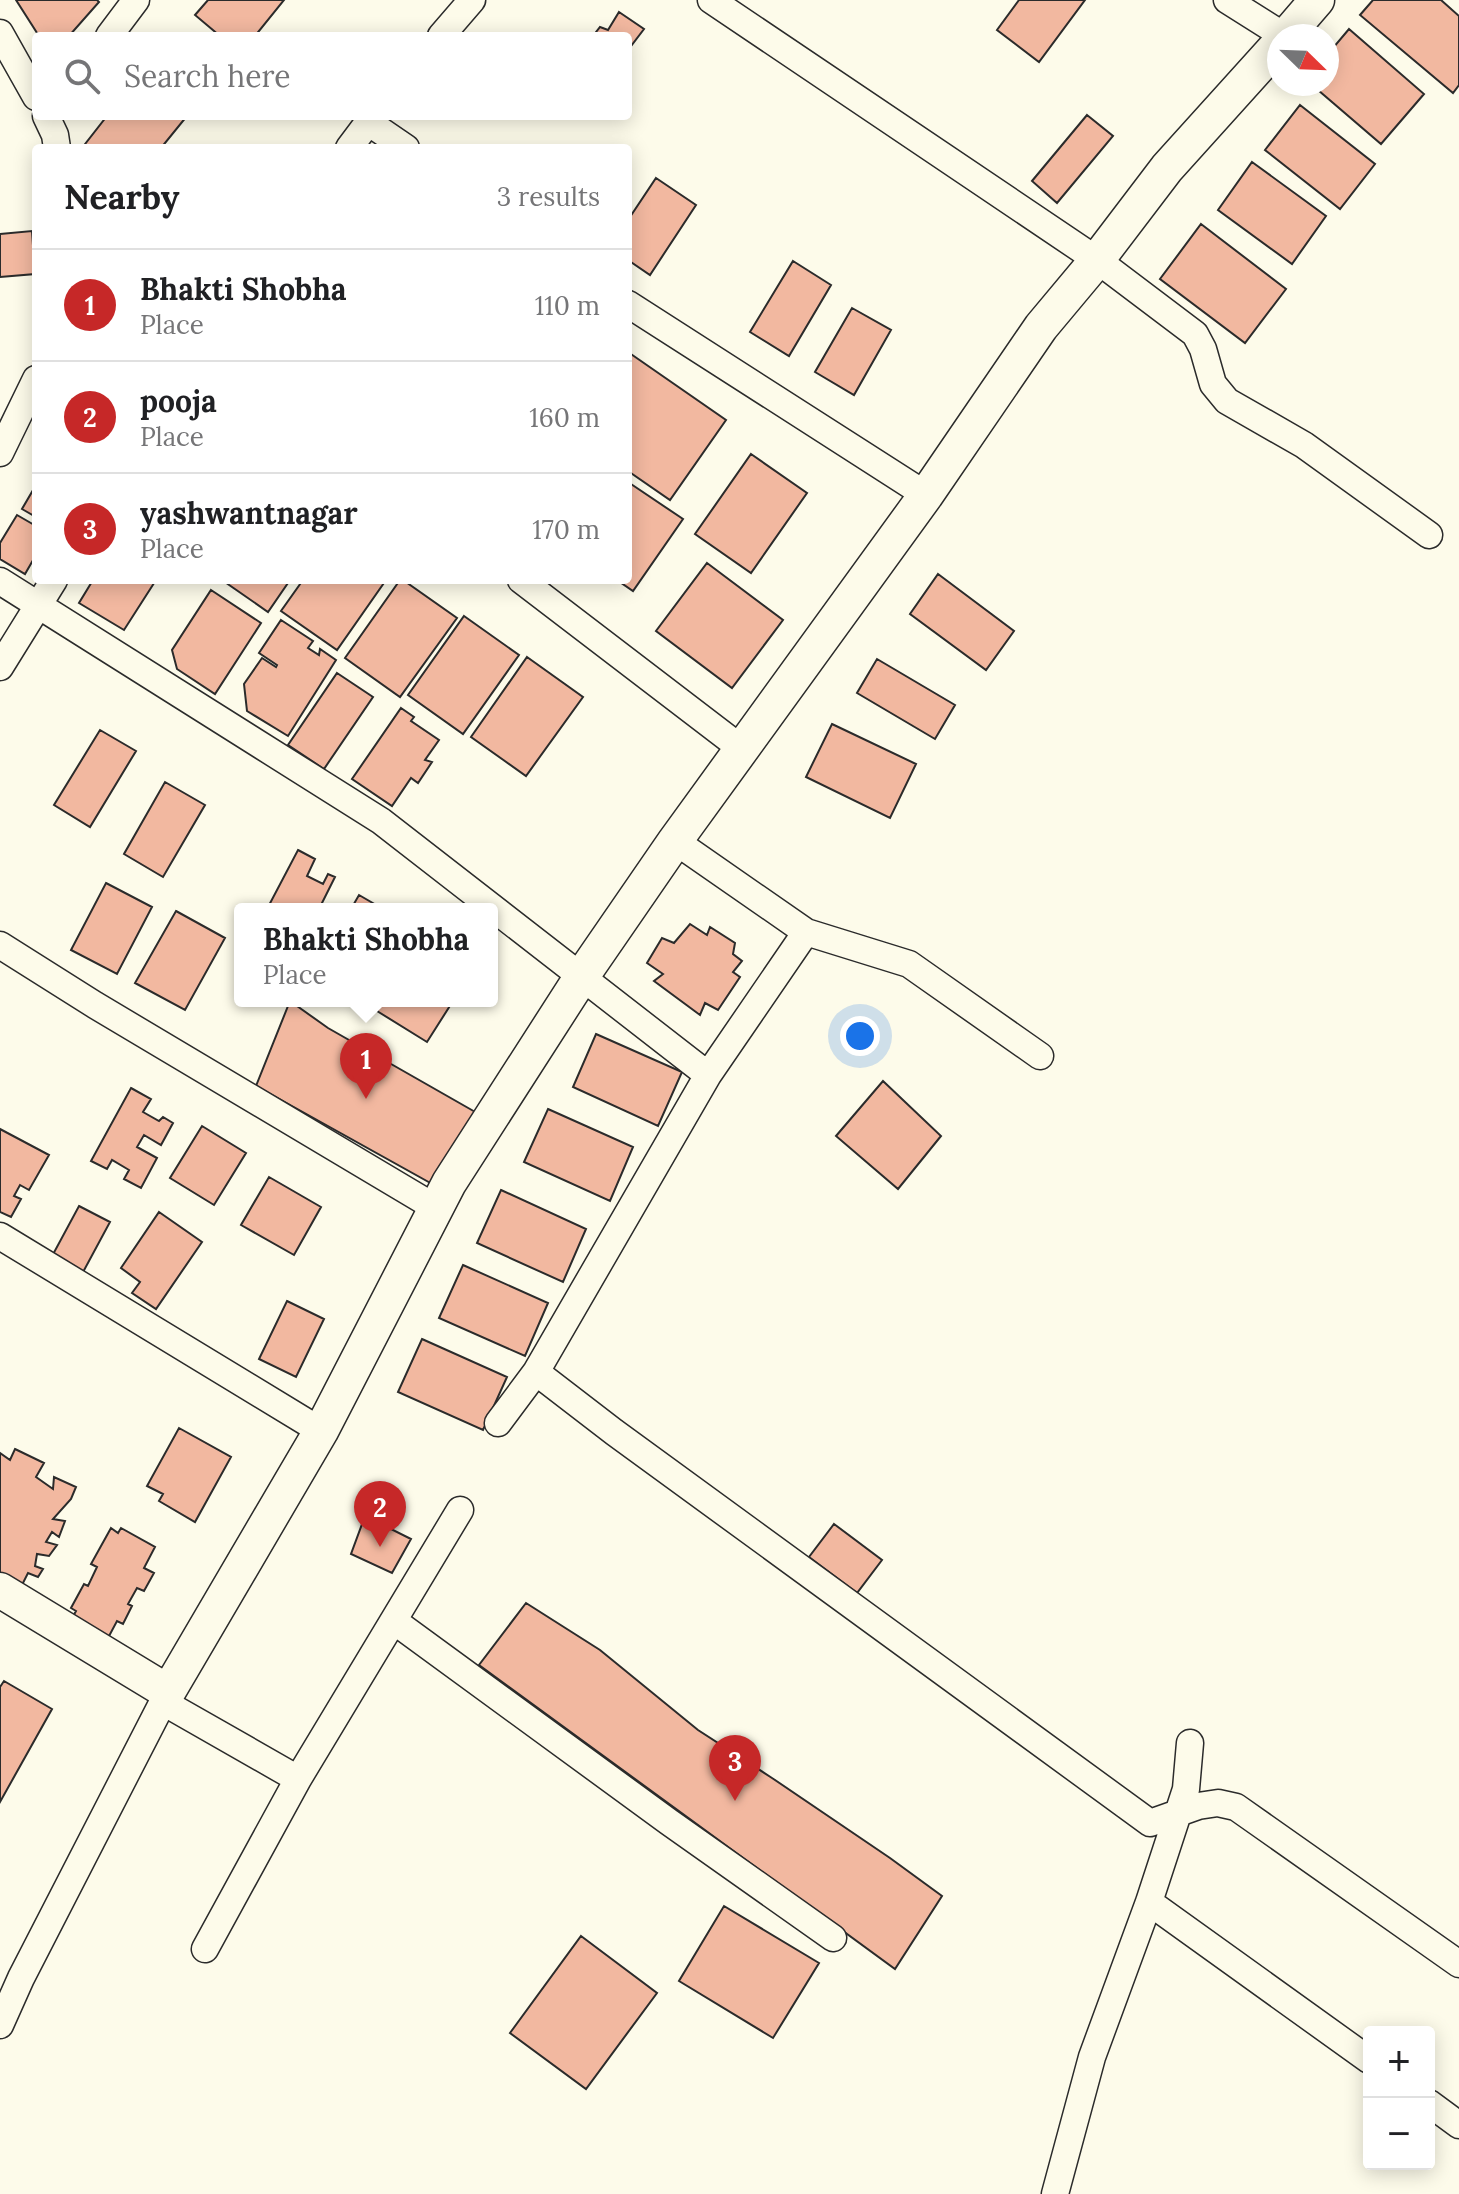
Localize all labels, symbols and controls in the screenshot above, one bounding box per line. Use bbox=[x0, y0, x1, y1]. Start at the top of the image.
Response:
north arrow bbox=[1267, 24, 1339, 96]
search box bbox=[32, 32, 632, 120]
icon: search bbox=[60, 54, 104, 98]
text: Search here bbox=[124, 57, 291, 95]
text: Nearby bbox=[64, 175, 180, 218]
text: 3 results bbox=[497, 180, 600, 213]
text: Bhakti Shobha bbox=[140, 270, 347, 308]
text: 1 bbox=[85, 289, 95, 322]
text: 110 m bbox=[535, 289, 600, 322]
text: Place bbox=[140, 308, 204, 341]
text: pooja bbox=[140, 382, 217, 420]
text: 2 bbox=[83, 401, 97, 434]
text: 160 m bbox=[529, 401, 600, 434]
text: Place bbox=[140, 420, 204, 453]
text: yashwantnagar bbox=[140, 494, 358, 532]
text: 3 bbox=[83, 513, 97, 546]
text: 170 m bbox=[532, 513, 600, 546]
text: Place bbox=[140, 532, 204, 565]
popup bbox=[234, 903, 498, 1007]
text: Bhakti Shobha bbox=[263, 920, 469, 958]
text: Place bbox=[263, 958, 327, 991]
your location bbox=[840, 1016, 880, 1056]
pin: 1 bbox=[340, 1033, 392, 1099]
pin: 2 bbox=[354, 1481, 406, 1547]
pin: 3 bbox=[709, 1735, 761, 1801]
map controls bbox=[1363, 2026, 1435, 2170]
button: + bbox=[1363, 2026, 1435, 2098]
button: − bbox=[1363, 2098, 1435, 2170]

